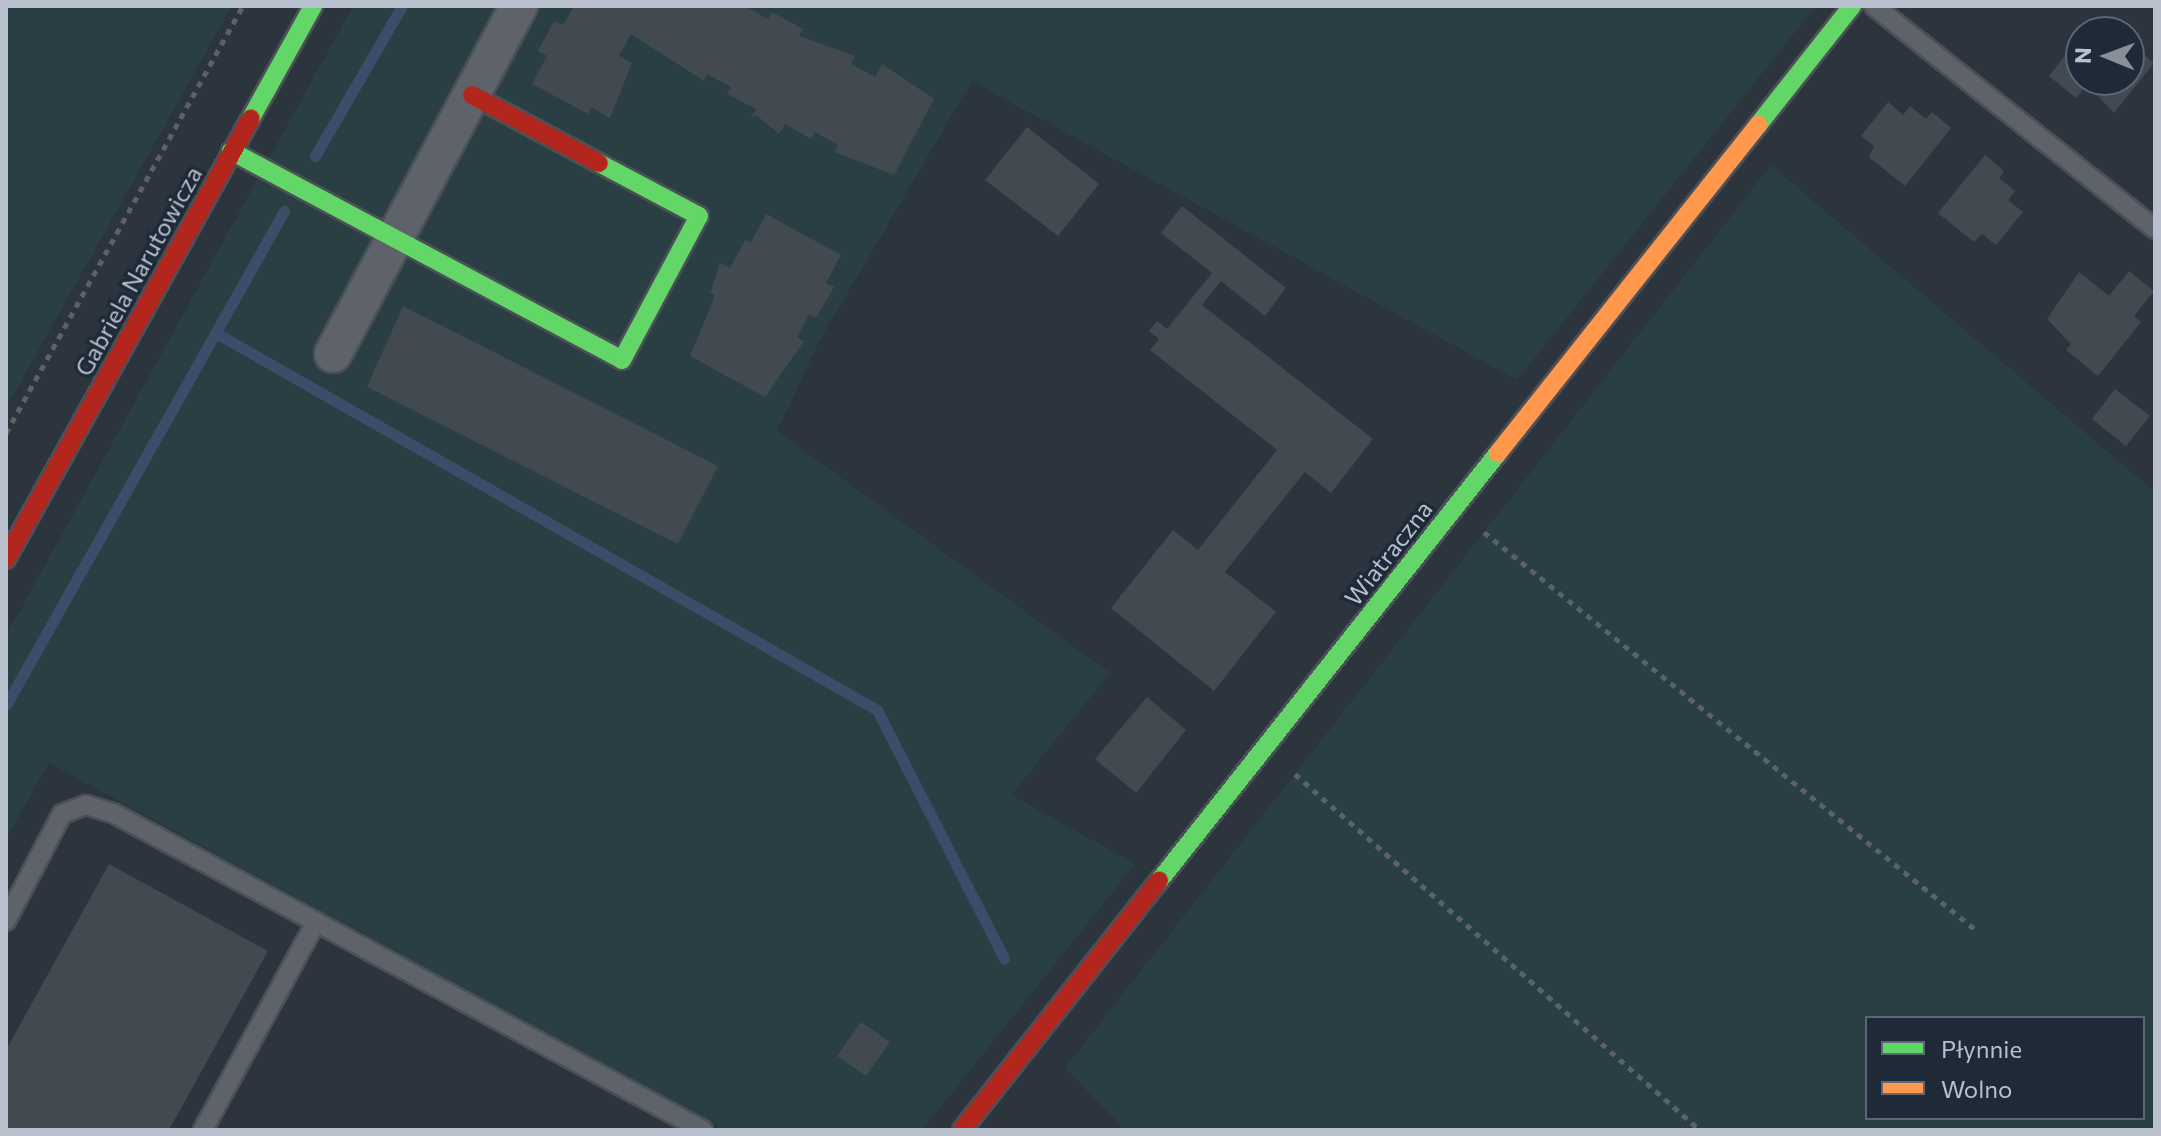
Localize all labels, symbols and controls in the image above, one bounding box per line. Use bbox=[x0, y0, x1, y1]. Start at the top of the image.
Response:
north arrow bbox=[2065, 16, 2145, 96]
text: N bbox=[2069, 47, 2096, 64]
street label: Gabriela Narutowicza bbox=[68, 161, 208, 381]
street label: Wiatraczna bbox=[1338, 495, 1438, 611]
legend bbox=[1865, 1016, 2145, 1120]
text: Płynnie bbox=[1941, 1034, 2022, 1063]
text: Wolno bbox=[1941, 1074, 2012, 1103]

